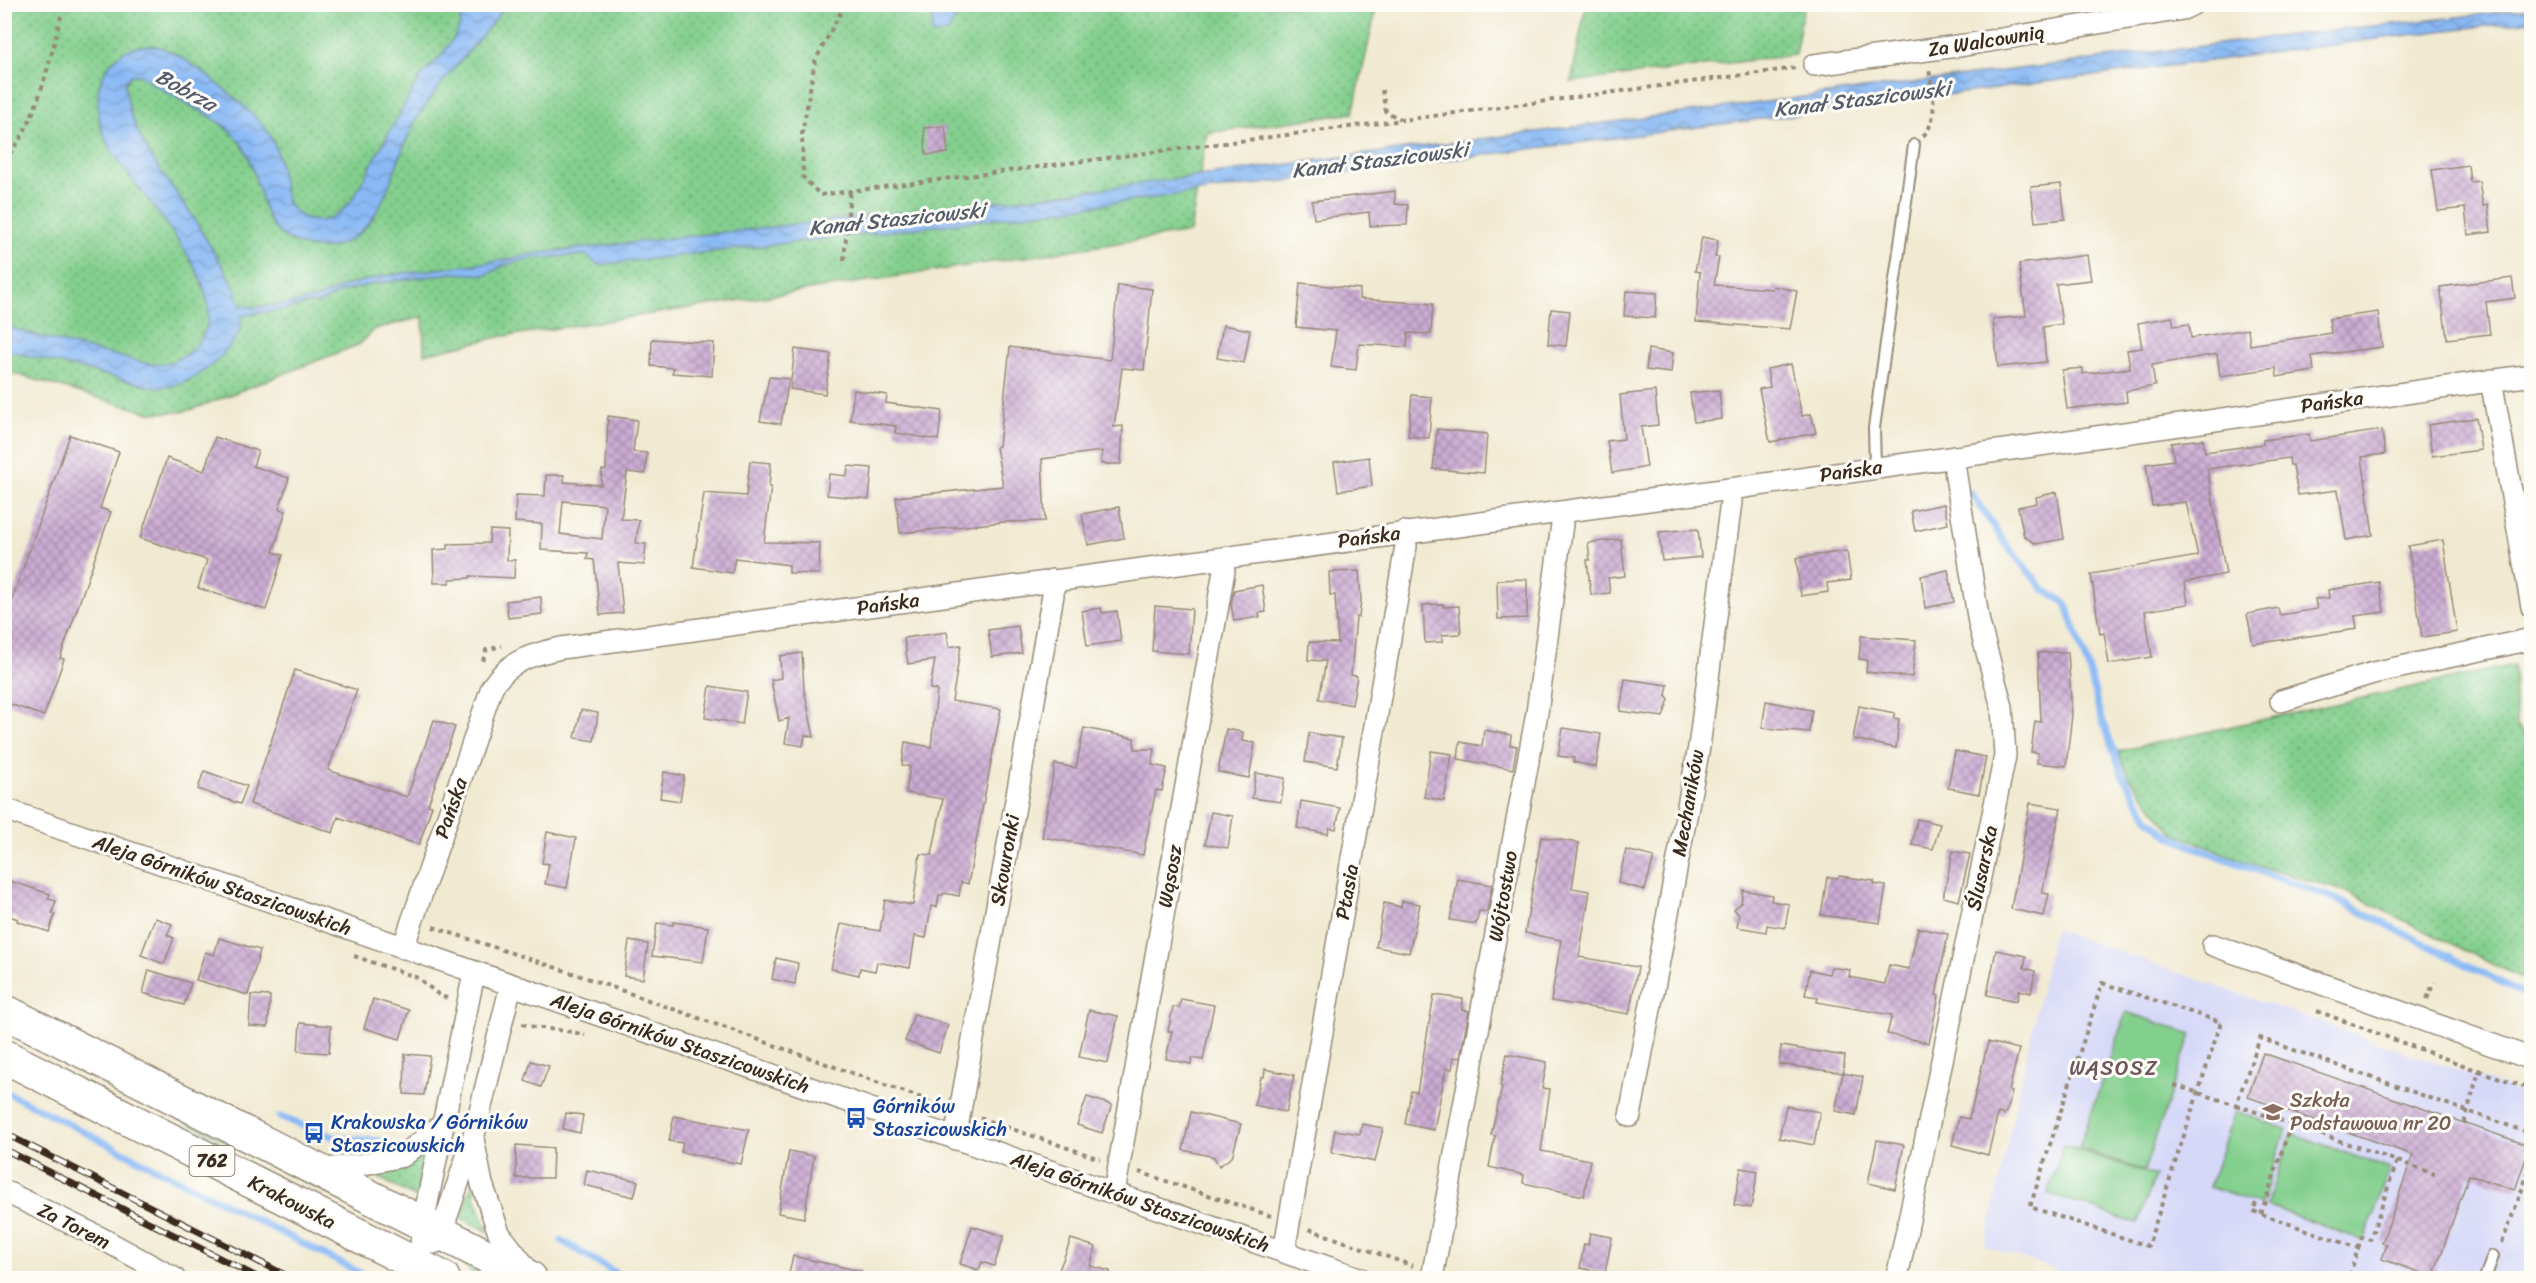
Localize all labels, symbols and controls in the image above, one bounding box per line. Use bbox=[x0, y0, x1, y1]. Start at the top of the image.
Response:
street label: Za Walcownią bbox=[1925, 15, 2047, 67]
water label: Bobrza bbox=[149, 58, 226, 123]
water label: Kanał Staszicowski bbox=[1772, 69, 1956, 129]
water label: Kanał Staszicowski bbox=[1290, 130, 1474, 190]
water label: Kanał Staszicowski bbox=[807, 190, 991, 247]
street label: Pańska bbox=[2298, 380, 2366, 424]
street label: Pańska bbox=[1817, 449, 1885, 493]
street label: Pańska bbox=[1335, 515, 1403, 559]
street label: Pańska bbox=[854, 582, 922, 626]
street label: Mechaników bbox=[1661, 747, 1715, 859]
street label: Pańska bbox=[424, 772, 478, 843]
street label: Skowronki bbox=[980, 811, 1030, 909]
street label: Ślusarska bbox=[1956, 822, 2008, 914]
street label: Aleja Górników Staszicowskich bbox=[87, 824, 356, 946]
street label: Wąsosz bbox=[1147, 841, 1193, 910]
street label: Wójtostwo bbox=[1478, 848, 1528, 944]
street label: Ptasia bbox=[1325, 862, 1369, 922]
street label: Aleja Górników Staszicowskich bbox=[545, 982, 814, 1104]
district label: WĄSOSZ bbox=[2069, 1049, 2159, 1087]
place label: Szkoła Podstawowa nr 20 bbox=[2290, 1083, 2451, 1141]
place label: Górników Staszicowskich bbox=[873, 1089, 1007, 1147]
school or university icon: Szkoła Podstawowa nr 20 bbox=[2261, 1100, 2285, 1124]
place label: Krakowska / Górników Staszicowskich bbox=[331, 1105, 528, 1163]
bus stop icon: Górników Staszicowskich bbox=[844, 1106, 868, 1130]
bus stop icon: Krakowska / Górników Staszicowskich bbox=[302, 1121, 326, 1145]
street label: Aleja Górników Staszicowskich bbox=[1005, 1141, 1274, 1263]
road number: 762 bbox=[190, 1146, 234, 1176]
street label: Krakowska bbox=[242, 1165, 342, 1239]
street label: Za Torem bbox=[31, 1193, 117, 1259]

